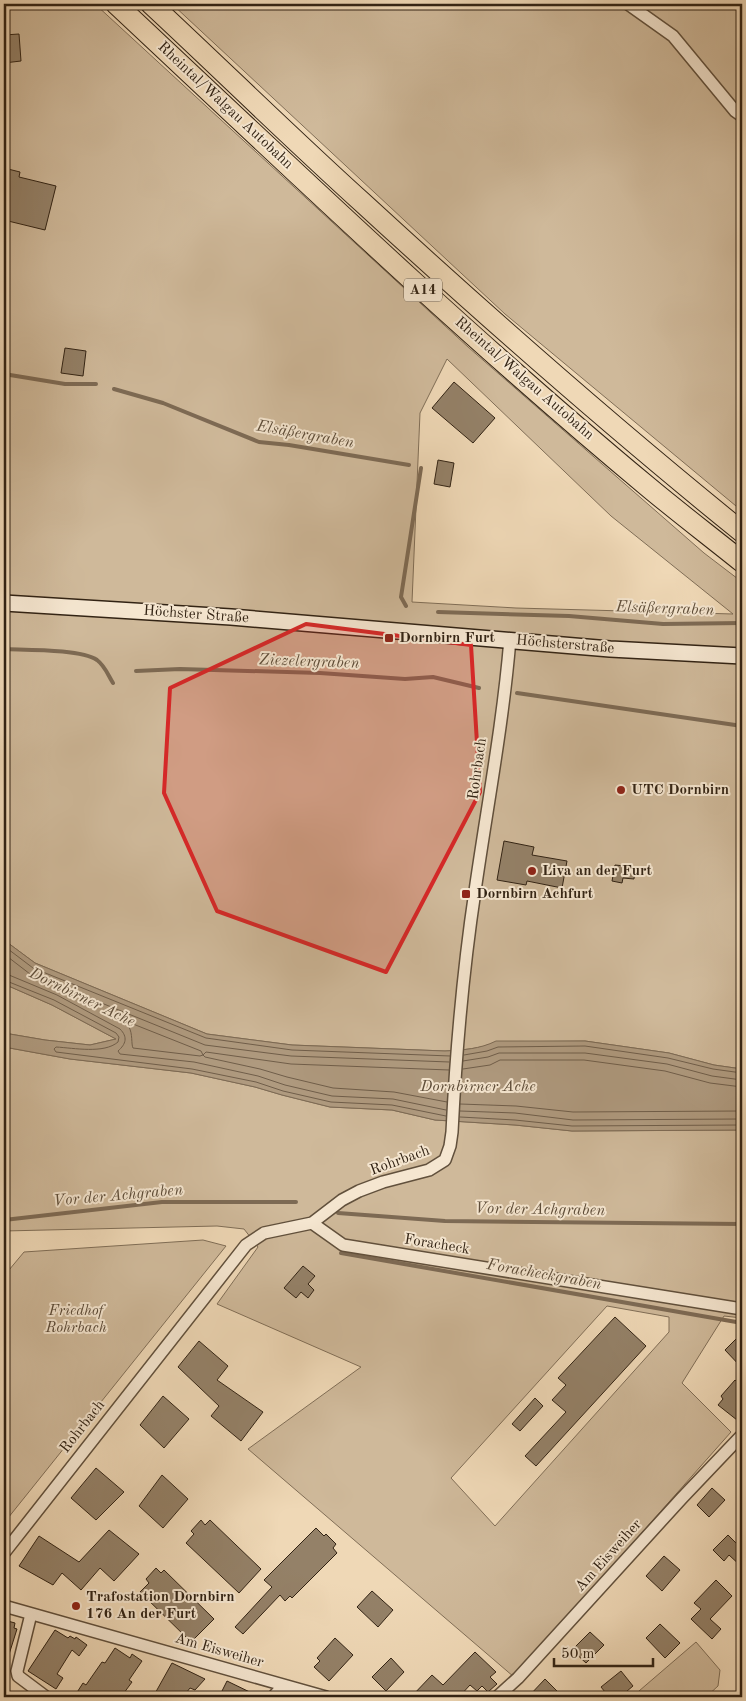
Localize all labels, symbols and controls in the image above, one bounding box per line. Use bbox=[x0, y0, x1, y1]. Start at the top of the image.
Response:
street label: Rheintal/Walgau Autobahn bbox=[154, 40, 296, 172]
road number: A14 bbox=[404, 278, 442, 302]
street label: Rheintal/Walgau Autobahn bbox=[452, 315, 596, 443]
water label: Elsäßergraben bbox=[254, 418, 355, 451]
water label: Elsäßergraben bbox=[614, 599, 715, 619]
street label: Höchster Straße bbox=[143, 604, 249, 626]
place label: Dornbirn Furt bbox=[399, 631, 495, 646]
marker: Dornbirn Furt bbox=[383, 632, 395, 644]
street label: Höchsterstraße bbox=[515, 633, 615, 657]
water label: Ziezelergraben bbox=[258, 652, 360, 672]
street label: Rohrbach bbox=[466, 737, 490, 801]
place label: UTC Dornbirn bbox=[631, 783, 729, 798]
marker: UTC Dornbirn bbox=[615, 784, 627, 796]
place label: Liva an der Furt bbox=[542, 864, 652, 879]
marker: Liva an der Furt bbox=[526, 865, 538, 877]
place label: Dornbirn Achfurt bbox=[476, 887, 594, 902]
marker: Dornbirn Achfurt bbox=[460, 888, 472, 900]
water label: Dornbirner Ache bbox=[26, 965, 138, 1031]
water label: Dornbirner Ache bbox=[419, 1079, 536, 1095]
street label: Rohrbach bbox=[368, 1143, 432, 1179]
water label: Vor der Achgraben bbox=[52, 1182, 184, 1210]
water label: Vor der Achgraben bbox=[475, 1201, 605, 1219]
street label: Foracheck bbox=[403, 1232, 471, 1258]
water label: Foracheckgraben bbox=[484, 1257, 603, 1293]
park label: Friedhof Rohrbach bbox=[44, 1304, 107, 1336]
street label: Rohrbach bbox=[58, 1398, 108, 1456]
street label: Am Eisweiher bbox=[573, 1517, 645, 1595]
place label: Trafostation Dornbirn 176 An der Furt bbox=[86, 1590, 235, 1622]
marker: Trafostation Dornbirn 176 An der Furt bbox=[70, 1600, 82, 1612]
street label: Am Eisweiher bbox=[173, 1631, 265, 1671]
scale bar bbox=[554, 1636, 652, 1668]
text: 50 m bbox=[561, 1647, 595, 1662]

